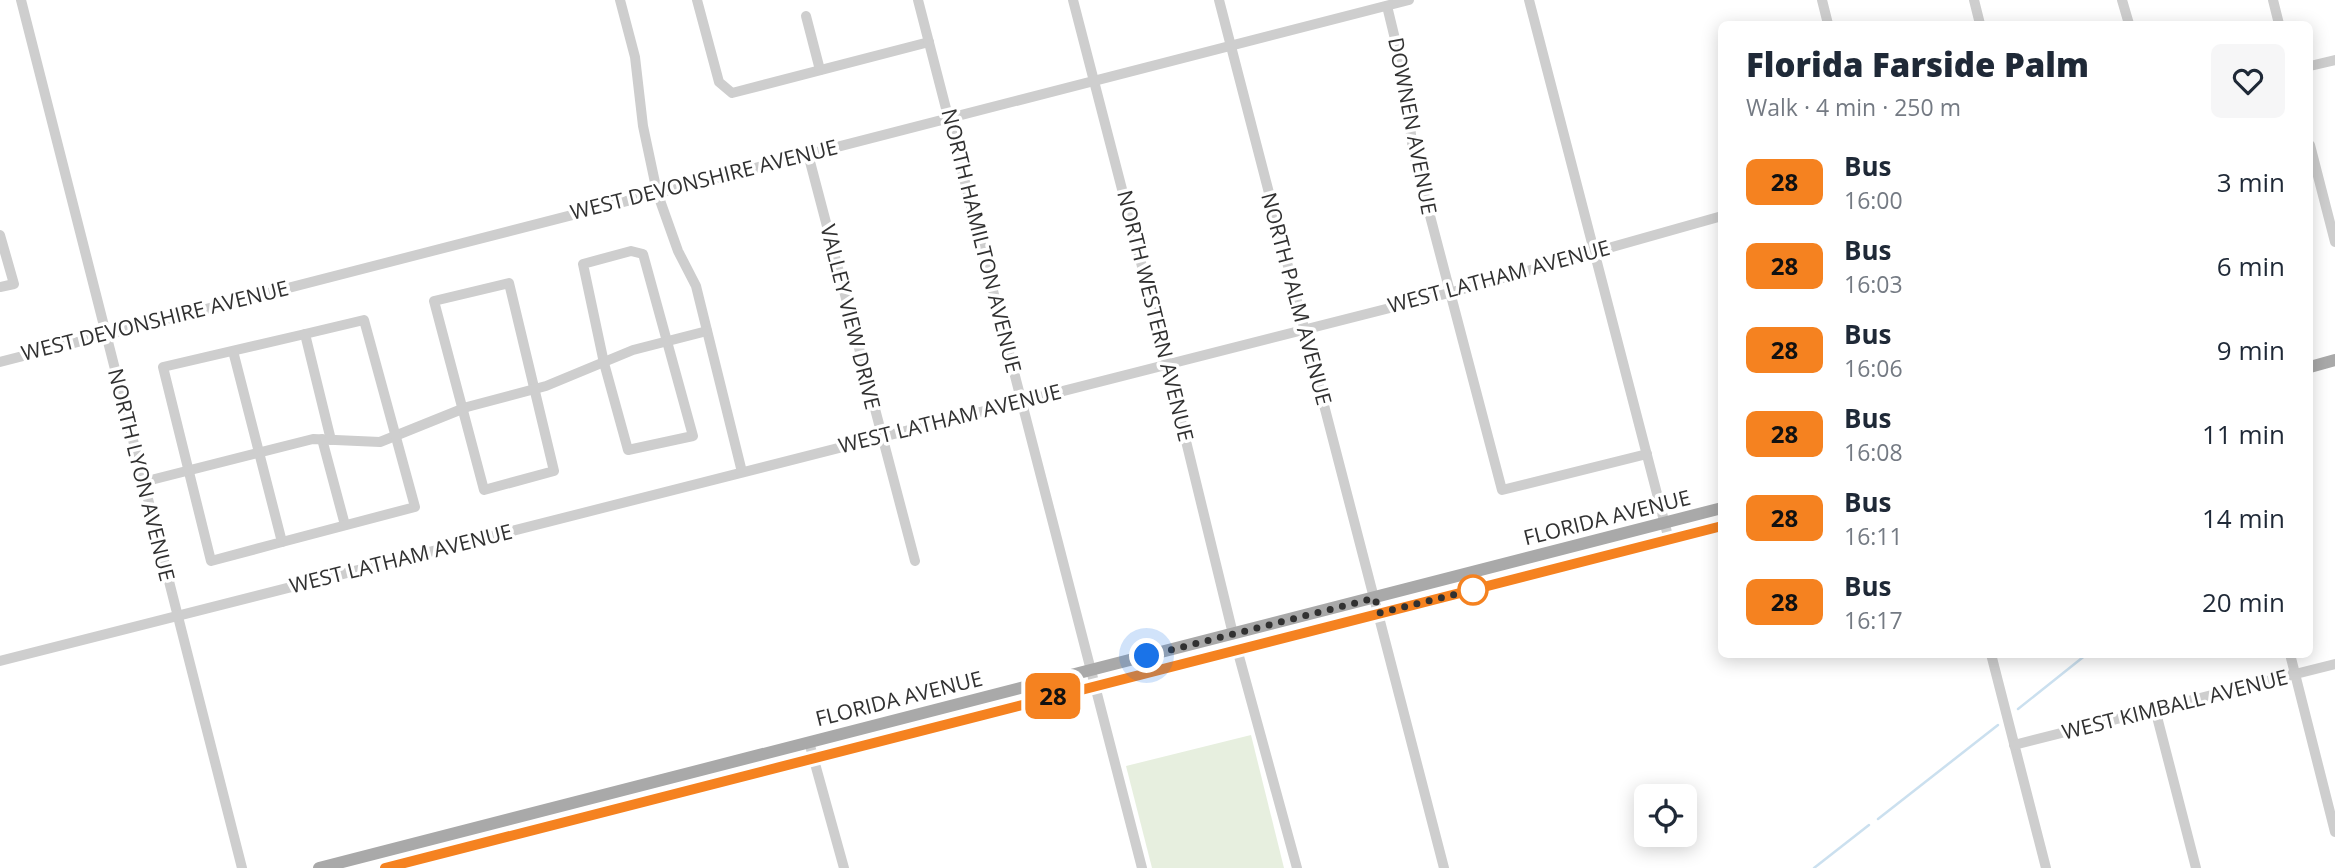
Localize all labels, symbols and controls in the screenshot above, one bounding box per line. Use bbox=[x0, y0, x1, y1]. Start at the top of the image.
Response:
street label: DOWNEN AVENUE bbox=[1382, 35, 1444, 217]
text: Florida Farside Palm bbox=[1746, 42, 2089, 87]
button: heart bbox=[2211, 44, 2285, 118]
text: Walk · 4 min · 250 m bbox=[1746, 91, 1961, 123]
street label: NORTH HAMILTON AVENUE bbox=[936, 106, 1028, 376]
street label: WEST DEVONSHIRE AVENUE bbox=[567, 132, 840, 226]
text: Bus bbox=[1844, 148, 1891, 184]
text: 3 min bbox=[2217, 164, 2285, 200]
text: 28 bbox=[1771, 165, 1798, 198]
text: 16:00 bbox=[1844, 184, 1903, 216]
street label: NORTH WESTERN AVENUE bbox=[1111, 187, 1201, 444]
street label: NORTH PALM AVENUE bbox=[1255, 189, 1339, 408]
street label: VALLEY VIEW DRIVE bbox=[814, 221, 888, 412]
text: Bus bbox=[1844, 232, 1891, 268]
street label: WEST LATHAM AVENUE bbox=[1385, 233, 1613, 319]
text: 6 min bbox=[2217, 248, 2285, 284]
text: 28 bbox=[1771, 249, 1798, 282]
text: 16:03 bbox=[1844, 268, 1903, 300]
street label: WEST DEVONSHIRE AVENUE bbox=[18, 273, 291, 367]
text: Bus bbox=[1844, 316, 1891, 352]
text: 9 min bbox=[2217, 332, 2285, 368]
text: 28 bbox=[1771, 333, 1798, 366]
text: 16:06 bbox=[1844, 352, 1903, 384]
street label: NORTH LYON AVENUE bbox=[102, 366, 182, 584]
street label: WEST LATHAM AVENUE bbox=[835, 377, 1064, 459]
text: Bus bbox=[1844, 400, 1891, 436]
text: 11 min bbox=[2202, 416, 2285, 452]
text: 28 bbox=[1771, 417, 1798, 450]
text: 16:08 bbox=[1844, 436, 1903, 468]
street label: FLORIDA AVENUE bbox=[1520, 483, 1693, 551]
text: Bus bbox=[1844, 484, 1891, 520]
text: 14 min bbox=[2202, 500, 2285, 536]
text: 28 bbox=[1771, 501, 1798, 534]
street label: WEST LATHAM AVENUE bbox=[286, 517, 515, 599]
text: 16:11 bbox=[1844, 520, 1903, 552]
text: Bus bbox=[1844, 568, 1891, 604]
unlabelled marker bbox=[1458, 575, 1488, 605]
text: 20 min bbox=[2202, 584, 2285, 620]
text: 28 bbox=[1771, 585, 1798, 618]
text: 16:17 bbox=[1844, 604, 1903, 636]
your location bbox=[1129, 638, 1164, 673]
street label: WEST KIMBALL AVENUE bbox=[2059, 662, 2291, 746]
street label: FLORIDA AVENUE bbox=[812, 664, 985, 732]
line badge: 28 bbox=[1021, 673, 1084, 719]
text: 28 bbox=[1039, 679, 1067, 712]
map controls bbox=[1634, 784, 1697, 847]
button: locate bbox=[1634, 784, 1697, 847]

